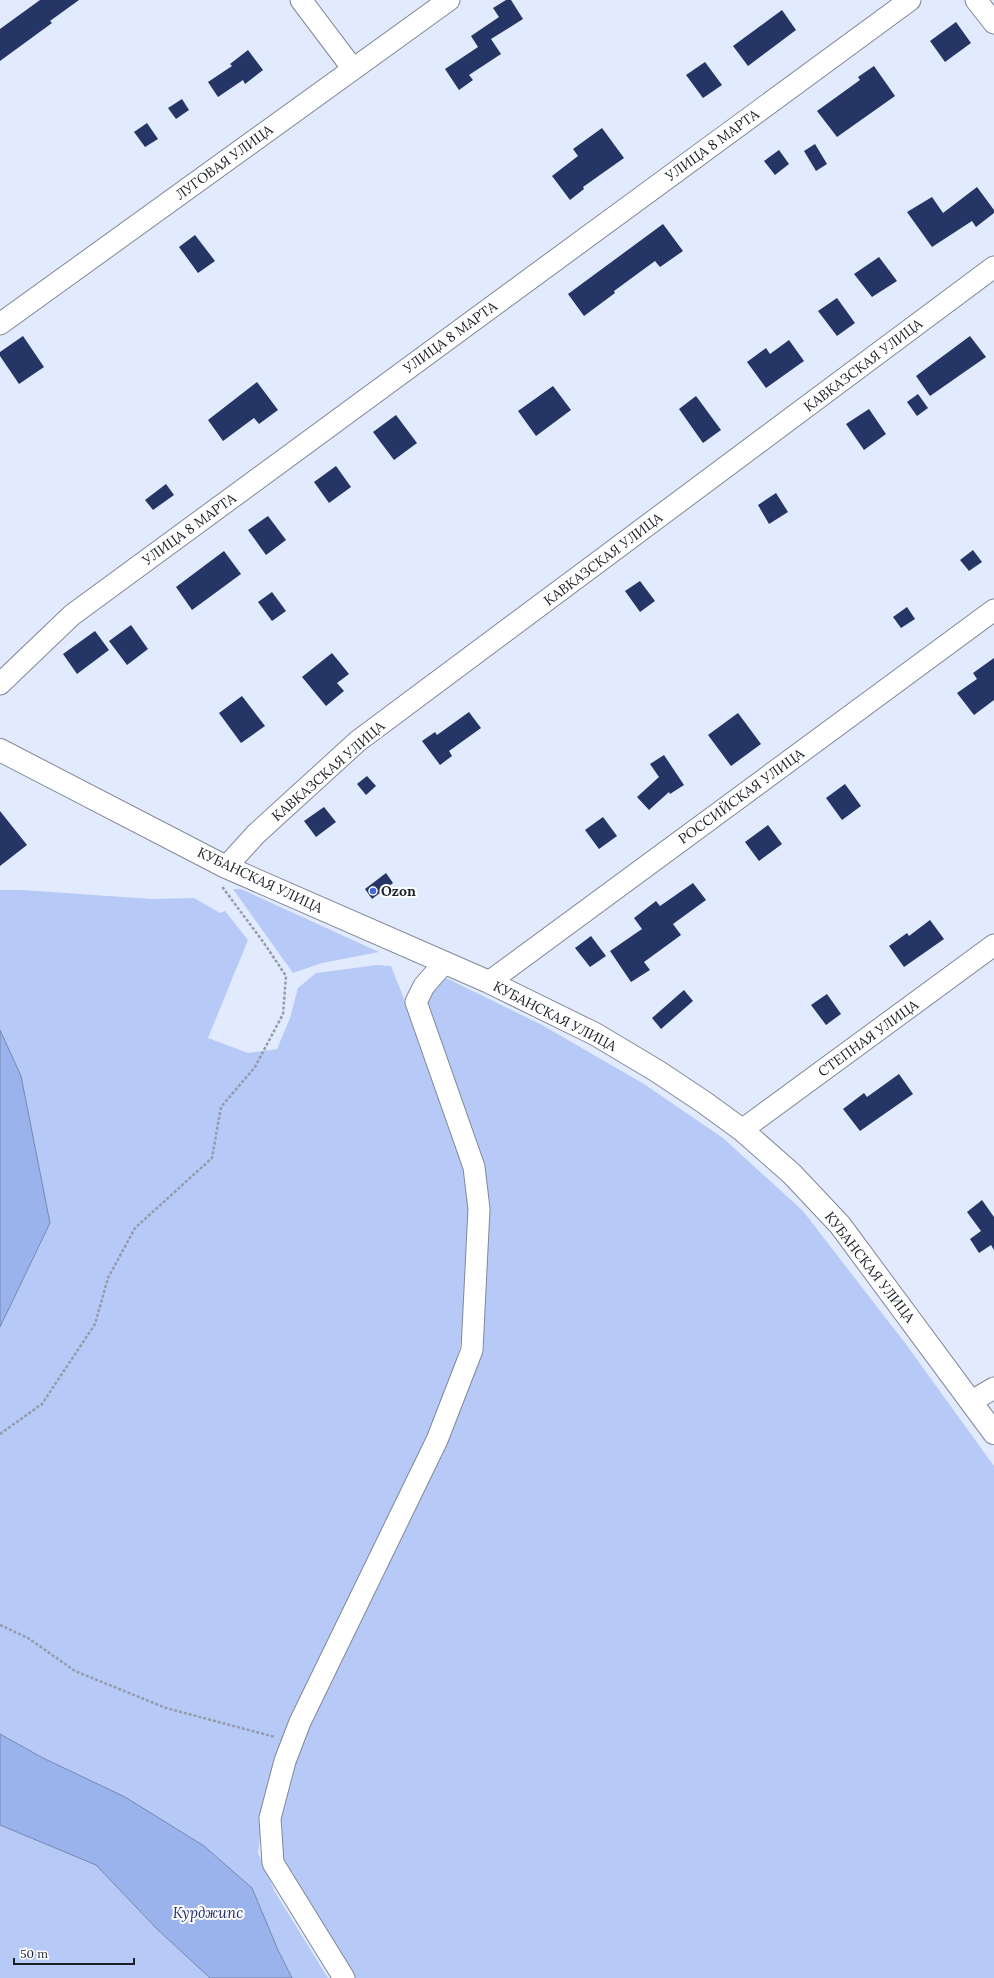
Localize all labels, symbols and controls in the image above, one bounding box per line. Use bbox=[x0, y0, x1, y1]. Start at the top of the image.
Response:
street label: УЛИЦА 8 МАРТА bbox=[661, 105, 763, 186]
street label: ЛУГОВАЯ УЛИЦА bbox=[172, 120, 276, 203]
street label: УЛИЦА 8 МАРТА bbox=[399, 297, 501, 378]
street label: КАВКАЗСКАЯ УЛИЦА bbox=[800, 314, 926, 415]
street label: УЛИЦА 8 МАРТА bbox=[138, 489, 240, 570]
street label: КАВКАЗСКАЯ УЛИЦА bbox=[540, 508, 666, 609]
street label: КАВКАЗСКАЯ УЛИЦА bbox=[268, 717, 388, 825]
street label: РОССИЙСКАЯ УЛИЦА bbox=[675, 744, 808, 848]
street label: КУБАНСКАЯ УЛИЦА bbox=[194, 843, 326, 917]
place label: Ozon bbox=[381, 882, 416, 900]
marker: Ozon bbox=[368, 886, 378, 896]
street label: КУБАНСКАЯ УЛИЦА bbox=[490, 977, 620, 1055]
street label: СТЕПНАЯ УЛИЦА bbox=[814, 995, 922, 1080]
street label: КУБАНСКАЯ УЛИЦА bbox=[821, 1208, 919, 1326]
water label: Курджипс bbox=[173, 1903, 243, 1922]
scale bar bbox=[14, 1940, 134, 1966]
text: 50 m bbox=[20, 1946, 48, 1961]

